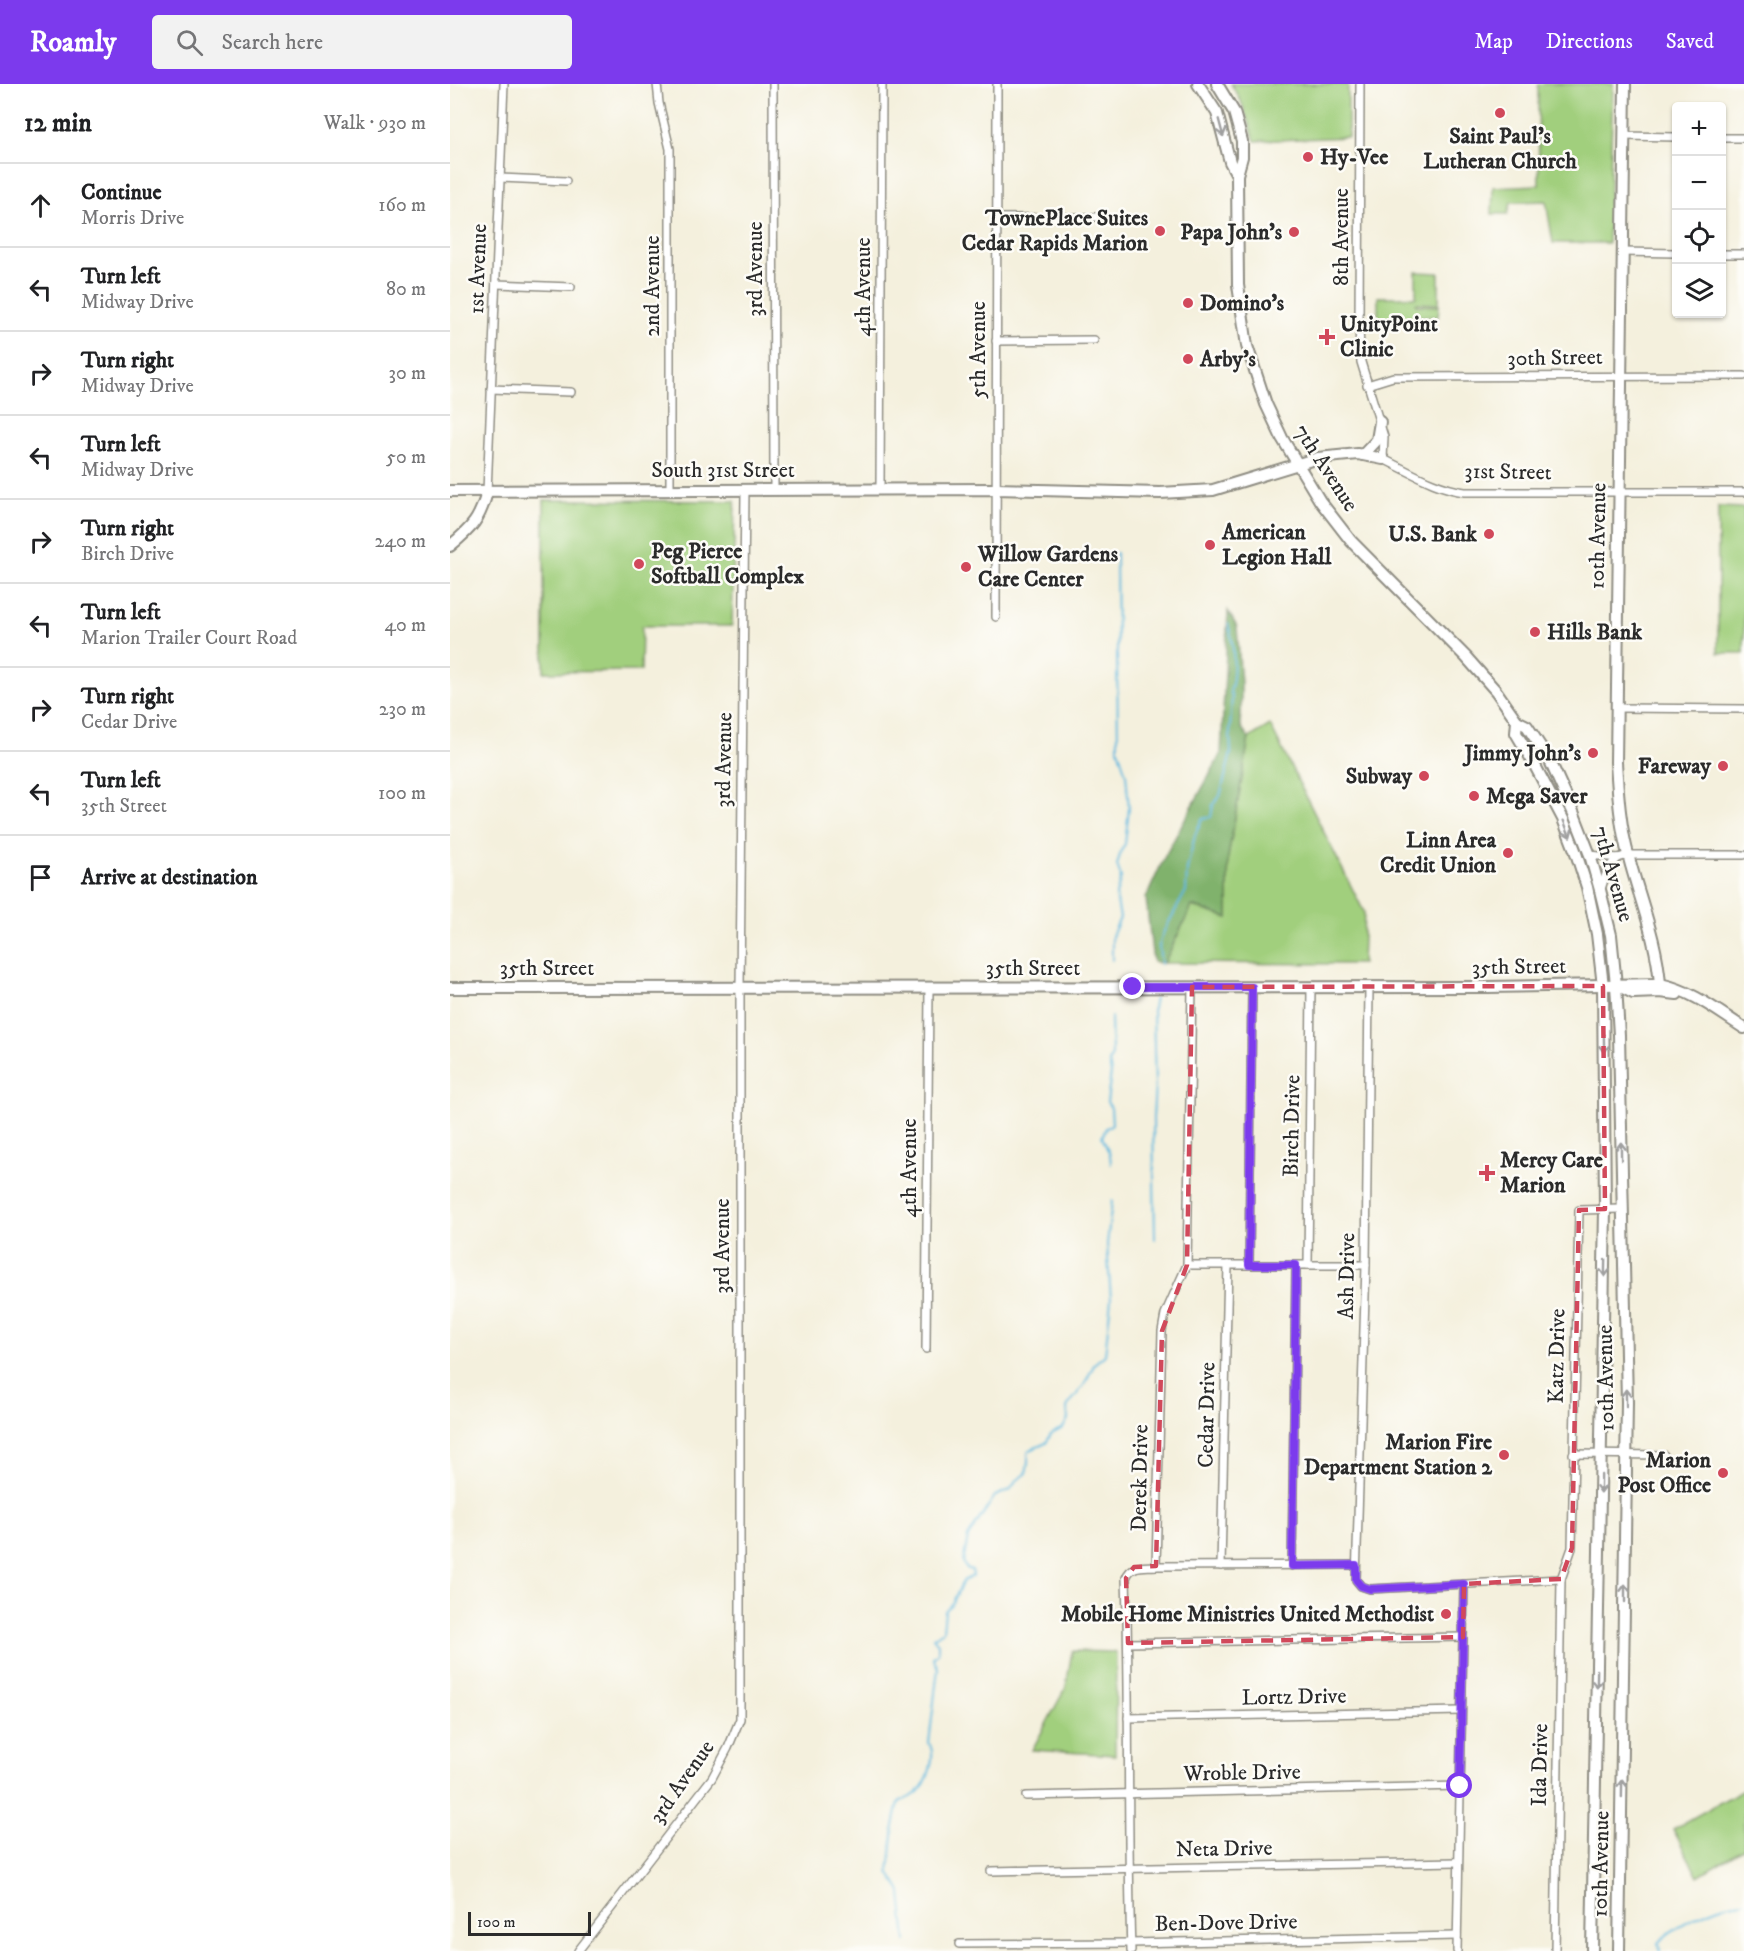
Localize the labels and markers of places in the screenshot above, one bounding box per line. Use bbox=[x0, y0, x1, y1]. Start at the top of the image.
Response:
marker: Saint Paul's Lutheran Church bbox=[1493, 106, 1507, 120]
place label: Saint Paul's Lutheran Church bbox=[1423, 123, 1577, 175]
place label: Hy-Vee bbox=[1320, 144, 1388, 171]
marker: Hy-Vee bbox=[1301, 150, 1315, 164]
place label: TownePlace Suites Cedar Rapids Marion bbox=[962, 205, 1149, 257]
place label: Papa John's bbox=[1180, 219, 1283, 246]
marker: TownePlace Suites Cedar Rapids Marion bbox=[1153, 224, 1167, 238]
marker: Papa John's bbox=[1287, 225, 1301, 239]
place label: Domino's bbox=[1200, 290, 1285, 317]
marker: Domino's bbox=[1181, 296, 1195, 310]
place label: UnityPoint Clinic bbox=[1340, 311, 1438, 363]
marker: UnityPoint Clinic bbox=[1318, 328, 1336, 346]
place label: Arby's bbox=[1199, 346, 1257, 373]
marker: Arby's bbox=[1181, 352, 1195, 366]
place label: American Legion Hall bbox=[1221, 519, 1332, 571]
place label: U.S. Bank bbox=[1388, 521, 1478, 548]
marker: U.S. Bank bbox=[1482, 527, 1496, 541]
place label: Peg Pierce Softball Complex bbox=[651, 538, 804, 590]
marker: American Legion Hall bbox=[1203, 538, 1217, 552]
place label: Willow Gardens Care Center bbox=[977, 541, 1119, 593]
marker: Peg Pierce Softball Complex bbox=[632, 557, 646, 571]
marker: Willow Gardens Care Center bbox=[959, 560, 973, 574]
place label: Hills Bank bbox=[1547, 619, 1643, 646]
marker: Hills Bank bbox=[1528, 625, 1542, 639]
place label: Jimmy John's bbox=[1461, 740, 1582, 767]
marker: Jimmy John's bbox=[1586, 746, 1600, 760]
place label: Fareway bbox=[1638, 753, 1712, 780]
marker: Fareway bbox=[1716, 759, 1730, 773]
place label: Subway bbox=[1346, 763, 1413, 790]
marker: Subway bbox=[1417, 769, 1431, 783]
place label: Mega Saver bbox=[1486, 783, 1588, 810]
marker: Mega Saver bbox=[1467, 789, 1481, 803]
place label: Linn Area Credit Union bbox=[1380, 827, 1497, 879]
marker: Linn Area Credit Union bbox=[1501, 846, 1515, 860]
place label: Mercy Care Marion bbox=[1500, 1147, 1603, 1199]
marker: Mercy Care Marion bbox=[1478, 1164, 1496, 1182]
place label: Marion Fire Department Station 2 bbox=[1304, 1429, 1493, 1481]
place label: Marion Post Office bbox=[1618, 1447, 1711, 1499]
marker: Marion Fire Department Station 2 bbox=[1497, 1448, 1511, 1462]
marker: Marion Post Office bbox=[1716, 1466, 1730, 1480]
place label: Mobile Home Ministries United Methodist bbox=[1061, 1601, 1434, 1628]
marker: Mobile Home Ministries United Methodist bbox=[1439, 1607, 1453, 1621]

